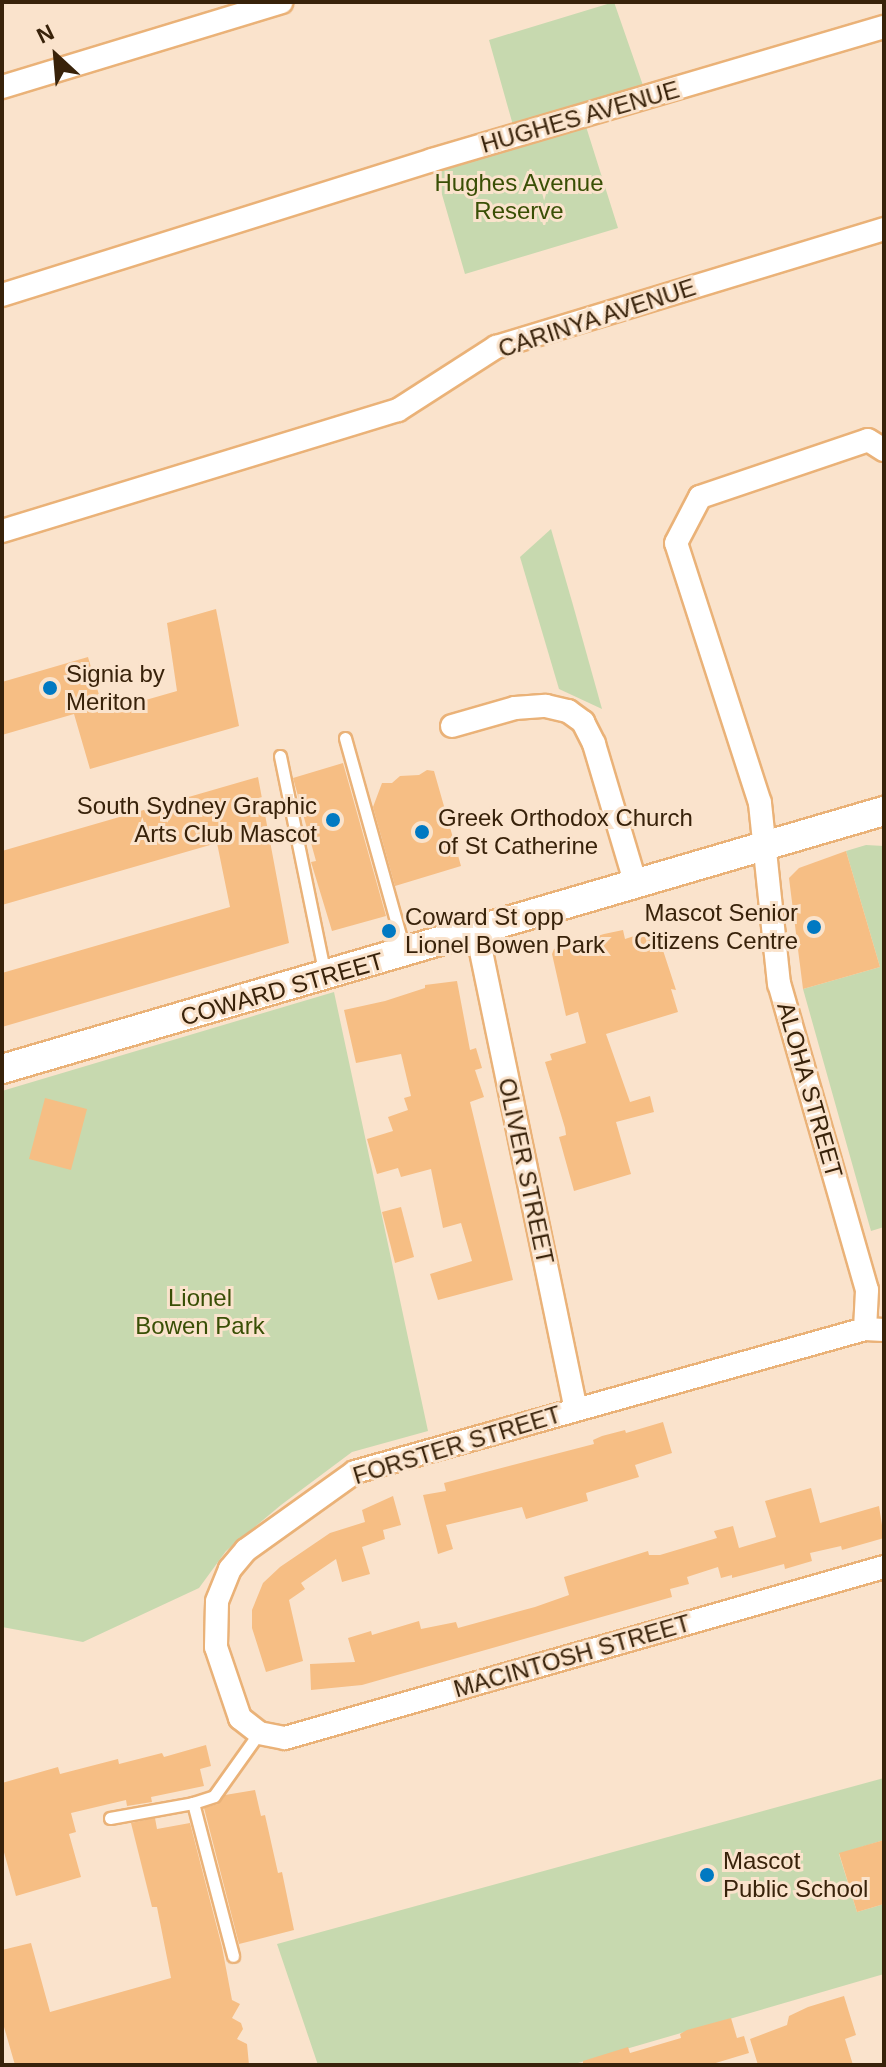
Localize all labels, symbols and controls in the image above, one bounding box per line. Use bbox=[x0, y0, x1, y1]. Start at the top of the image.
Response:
north arrow bbox=[16, 16, 96, 96]
text: N bbox=[33, 19, 58, 49]
street label: HUGHES AVENUE bbox=[477, 75, 683, 159]
park label: Hughes Avenue Reserve bbox=[434, 169, 604, 225]
street label: CARINYA AVENUE bbox=[493, 272, 701, 364]
place label: Signia by Meriton bbox=[66, 660, 165, 716]
marker: Signia by Meriton bbox=[41, 679, 59, 697]
place label: South Sydney Graphic Arts Club Mascot bbox=[77, 792, 317, 848]
place label: Greek Orthodox Church of St Catherine bbox=[438, 804, 693, 860]
marker: South Sydney Graphic Arts Club Mascot bbox=[324, 811, 342, 829]
marker: Greek Orthodox Church of St Catherine bbox=[413, 823, 431, 841]
place label: Mascot Senior Citizens Centre bbox=[634, 899, 798, 955]
place label: Coward St opp Lionel Bowen Park bbox=[405, 903, 605, 959]
marker: Mascot Senior Citizens Centre bbox=[805, 918, 823, 936]
marker: Coward St opp Lionel Bowen Park bbox=[380, 922, 398, 940]
street label: COWARD STREET bbox=[177, 946, 387, 1032]
street label: ALOHA STREET bbox=[771, 998, 849, 1182]
street label: OLIVER STREET bbox=[492, 1075, 560, 1267]
park label: Lionel Bowen Park bbox=[135, 1284, 265, 1340]
street label: FORSTER STREET bbox=[350, 1400, 564, 1490]
street label: MACINTOSH STREET bbox=[450, 1608, 694, 1704]
place label: Mascot Public School bbox=[723, 1847, 868, 1903]
marker: Mascot Public School bbox=[698, 1866, 716, 1884]

